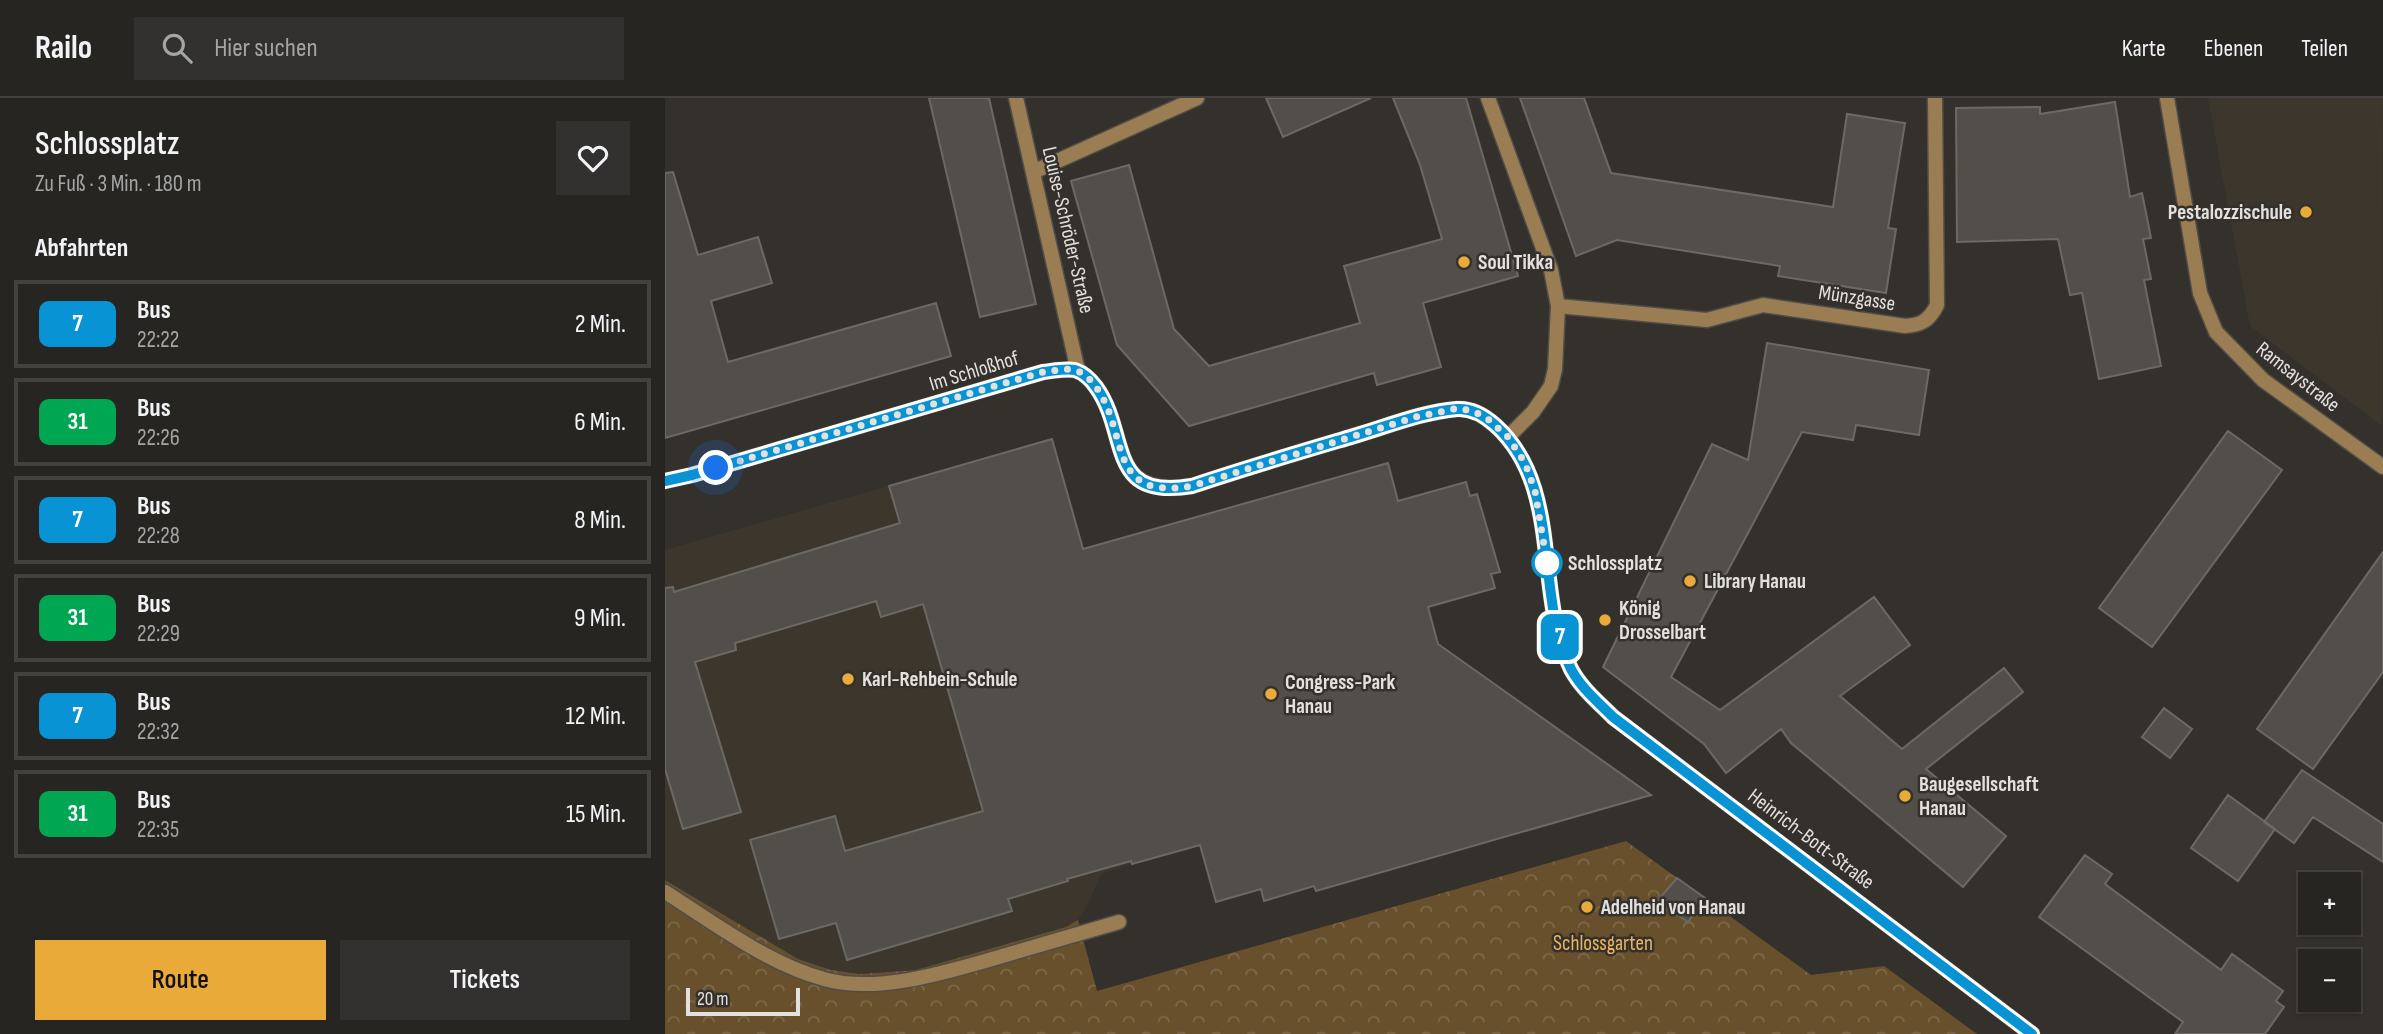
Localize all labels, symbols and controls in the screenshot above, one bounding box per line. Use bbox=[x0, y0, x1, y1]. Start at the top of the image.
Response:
search box bbox=[134, 17, 624, 80]
text: Railo bbox=[35, 28, 92, 68]
icon: search bbox=[158, 29, 196, 67]
text: Hier suchen bbox=[214, 33, 318, 64]
text: Karte bbox=[2122, 34, 2166, 63]
text: Ebenen bbox=[2204, 34, 2263, 63]
text: Teilen bbox=[2301, 34, 2348, 63]
button: heart bbox=[556, 121, 630, 195]
text: Schlossplatz bbox=[35, 124, 179, 164]
street label: Louise-Schröder-Straße bbox=[1037, 144, 1099, 316]
text: Zu Fuß · 3 Min. · 180 m bbox=[35, 170, 202, 198]
place label: Pestalozzischule bbox=[2168, 200, 2292, 225]
marker: Pestalozzischule bbox=[2298, 204, 2314, 220]
text: Abfahrten bbox=[35, 233, 128, 264]
place label: Soul Tikka bbox=[1478, 250, 1553, 275]
marker: Soul Tikka bbox=[1456, 254, 1472, 270]
street label: Münzgasse bbox=[1817, 280, 1897, 316]
text: Bus bbox=[137, 295, 171, 326]
text: 7 bbox=[72, 309, 83, 338]
text: 2 Min. bbox=[575, 309, 626, 340]
text: 22:22 bbox=[137, 326, 179, 354]
street label: Ramsaystraße bbox=[2251, 337, 2345, 417]
street label: Im Schloßhof bbox=[926, 345, 1023, 396]
text: Bus bbox=[137, 393, 171, 424]
text: 31 bbox=[67, 407, 88, 436]
text: 6 Min. bbox=[574, 407, 626, 438]
text: 22:26 bbox=[137, 424, 180, 452]
your location bbox=[698, 450, 733, 485]
text: Bus bbox=[137, 491, 171, 522]
text: 7 bbox=[72, 505, 83, 534]
text: 8 Min. bbox=[574, 505, 626, 536]
text: 22:28 bbox=[137, 522, 180, 550]
marker: Schlossplatz bbox=[1532, 548, 1562, 578]
place label: Schlossplatz bbox=[1568, 551, 1662, 576]
place label: Library Hanau bbox=[1704, 569, 1806, 594]
marker: Library Hanau bbox=[1682, 573, 1698, 589]
text: Bus bbox=[137, 589, 171, 620]
place label: König Drosselbart bbox=[1619, 596, 1706, 645]
text: 31 bbox=[67, 603, 88, 632]
text: 9 Min. bbox=[574, 603, 626, 634]
marker: König Drosselbart bbox=[1597, 612, 1613, 628]
line badge: 7 bbox=[1537, 614, 1583, 660]
text: 22:29 bbox=[137, 620, 180, 648]
text: 7 bbox=[1555, 622, 1565, 651]
place label: Karl-Rehbein-Schule bbox=[862, 667, 1018, 692]
place label: Congress-Park Hanau bbox=[1285, 670, 1396, 719]
marker: Karl-Rehbein-Schule bbox=[840, 671, 856, 687]
marker: Congress-Park Hanau bbox=[1263, 686, 1279, 702]
text: Bus bbox=[137, 687, 171, 718]
text: 7 bbox=[72, 701, 83, 730]
text: 12 Min. bbox=[565, 701, 626, 732]
text: 22:32 bbox=[137, 718, 179, 746]
place label: Baugesellschaft Hanau bbox=[1919, 772, 2039, 821]
street label: Heinrich-Bott-Straße bbox=[1743, 783, 1879, 895]
text: Bus bbox=[137, 785, 171, 816]
marker: Baugesellschaft Hanau bbox=[1897, 788, 1913, 804]
text: 31 bbox=[67, 799, 88, 828]
text: 15 Min. bbox=[566, 799, 626, 830]
text: 22:35 bbox=[137, 816, 179, 844]
map controls bbox=[2298, 872, 2361, 1012]
button: + bbox=[2298, 872, 2361, 935]
place label: Adelheid von Hanau bbox=[1600, 895, 1745, 920]
marker: Adelheid von Hanau bbox=[1579, 899, 1595, 915]
park label: Schlossgarten bbox=[1553, 931, 1653, 956]
button: Route bbox=[35, 940, 326, 1020]
button: Tickets bbox=[340, 940, 630, 1020]
button: − bbox=[2298, 949, 2361, 1012]
scale bar bbox=[686, 985, 800, 1017]
text: 20 m bbox=[697, 988, 729, 1011]

